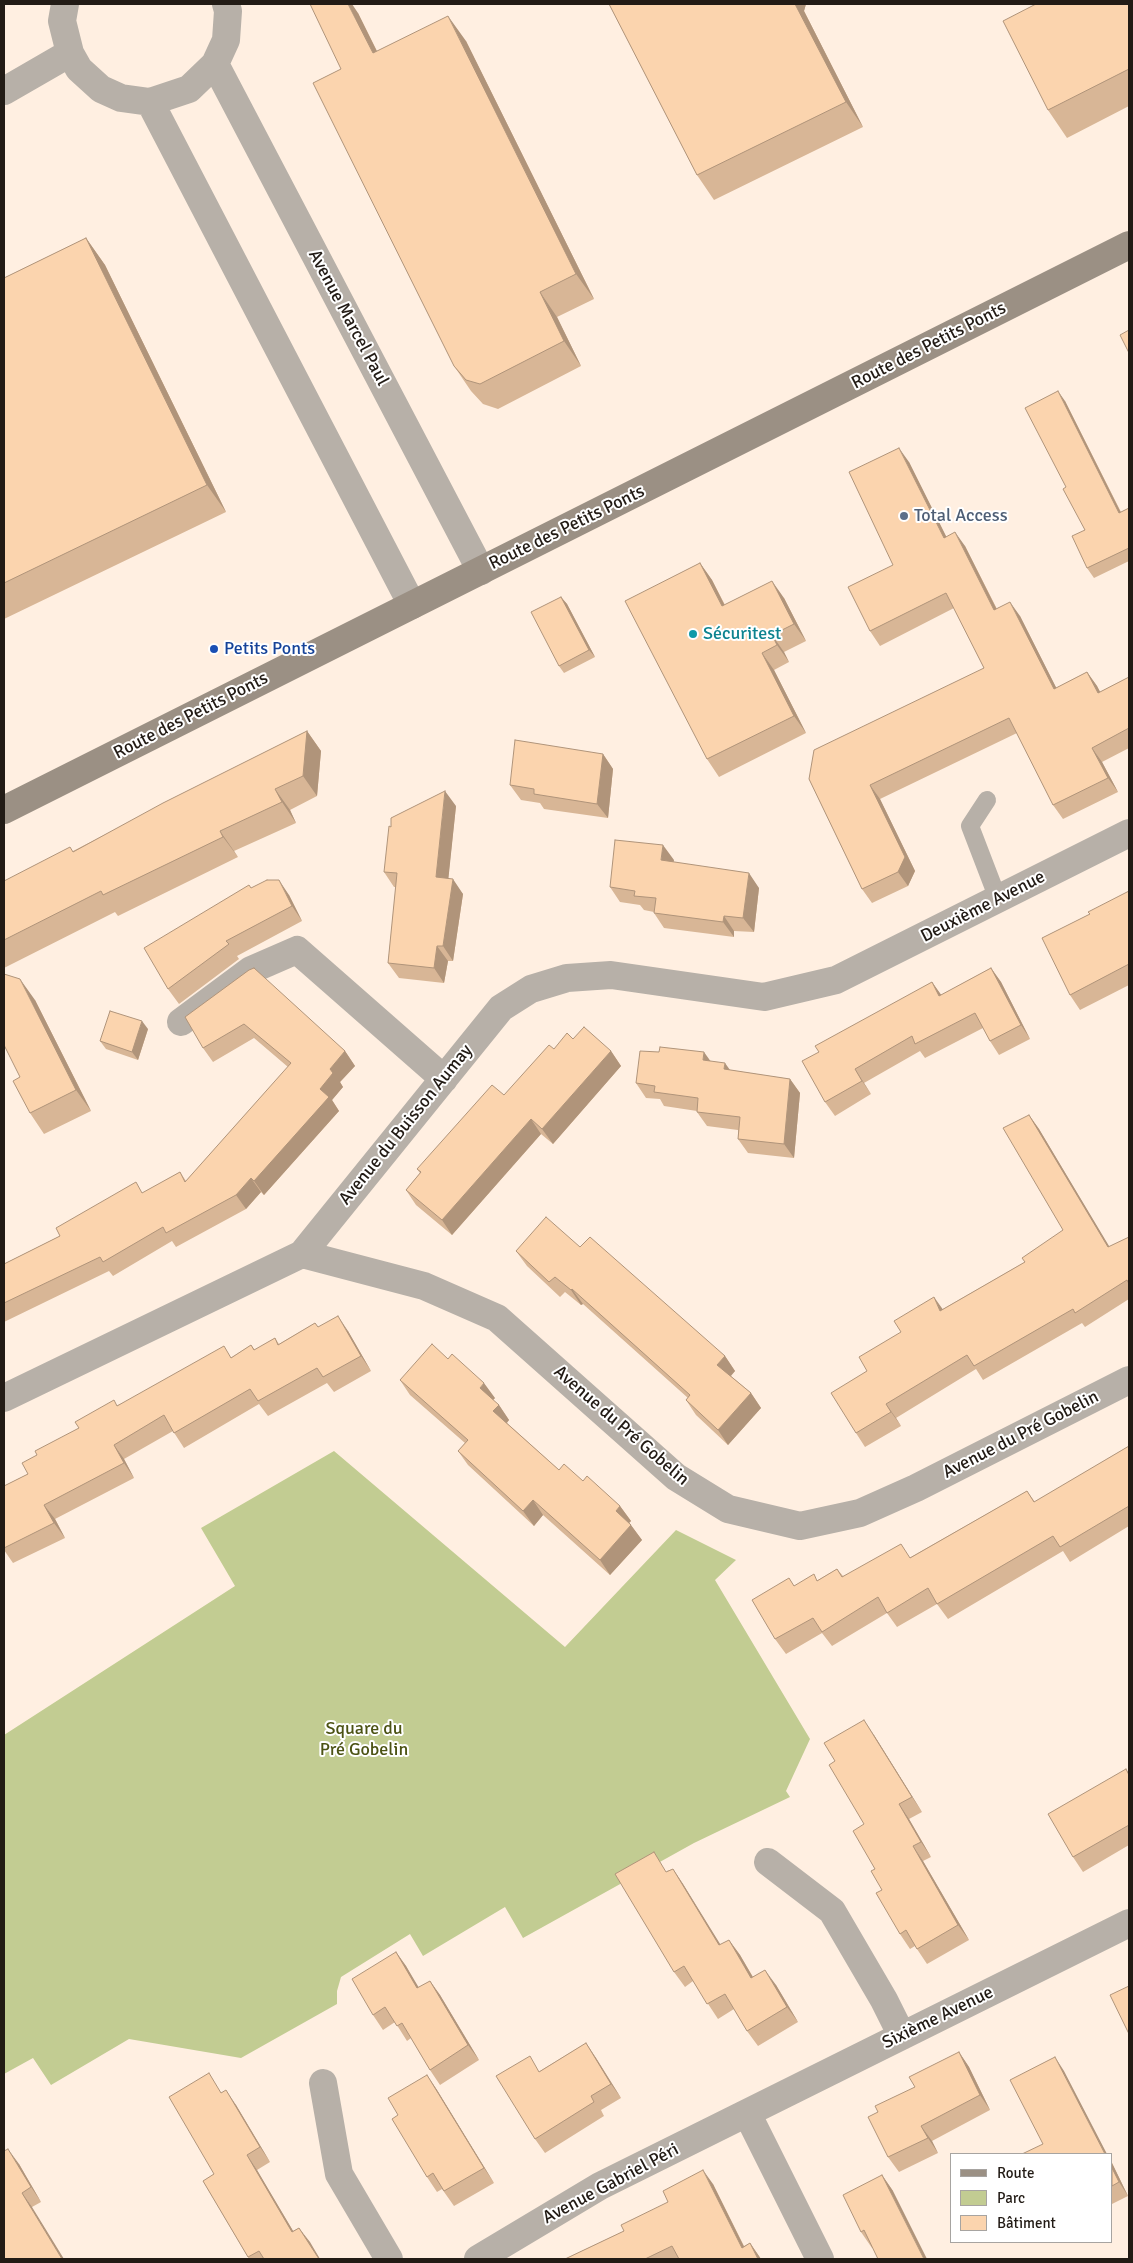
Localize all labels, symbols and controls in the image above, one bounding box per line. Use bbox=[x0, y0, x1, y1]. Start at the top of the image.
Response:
street label: Avenue Marcel Paul bbox=[303, 246, 393, 390]
street label: Route des Petits Ponts bbox=[848, 298, 1010, 394]
street label: Route des Petits Ponts bbox=[486, 481, 648, 575]
place label: Total Access bbox=[914, 505, 1008, 527]
marker: Total Access bbox=[898, 510, 910, 522]
place label: Sécuritest bbox=[703, 623, 781, 645]
marker: Sécuritest bbox=[687, 628, 699, 640]
place label: Petits Ponts bbox=[224, 638, 315, 660]
marker: Petits Ponts bbox=[208, 643, 220, 655]
street label: Route des Petits Ponts bbox=[110, 668, 272, 764]
street label: Deuxième Avenue bbox=[917, 866, 1049, 948]
street label: Avenue du Buisson Aumay bbox=[335, 1040, 477, 1210]
street label: Avenue du Pré Gobelin bbox=[549, 1361, 693, 1491]
street label: Avenue du Pré Gobelin bbox=[939, 1386, 1103, 1484]
park label: Square du Pré Gobelin bbox=[320, 1718, 408, 1760]
street label: Sixième Avenue bbox=[879, 1982, 997, 2054]
street label: Avenue Gabriel Péri bbox=[539, 2139, 683, 2229]
legend bbox=[950, 2153, 1113, 2243]
text: Route bbox=[997, 2164, 1034, 2182]
text: Parc bbox=[997, 2189, 1025, 2207]
text: Bâtiment bbox=[997, 2214, 1056, 2232]

